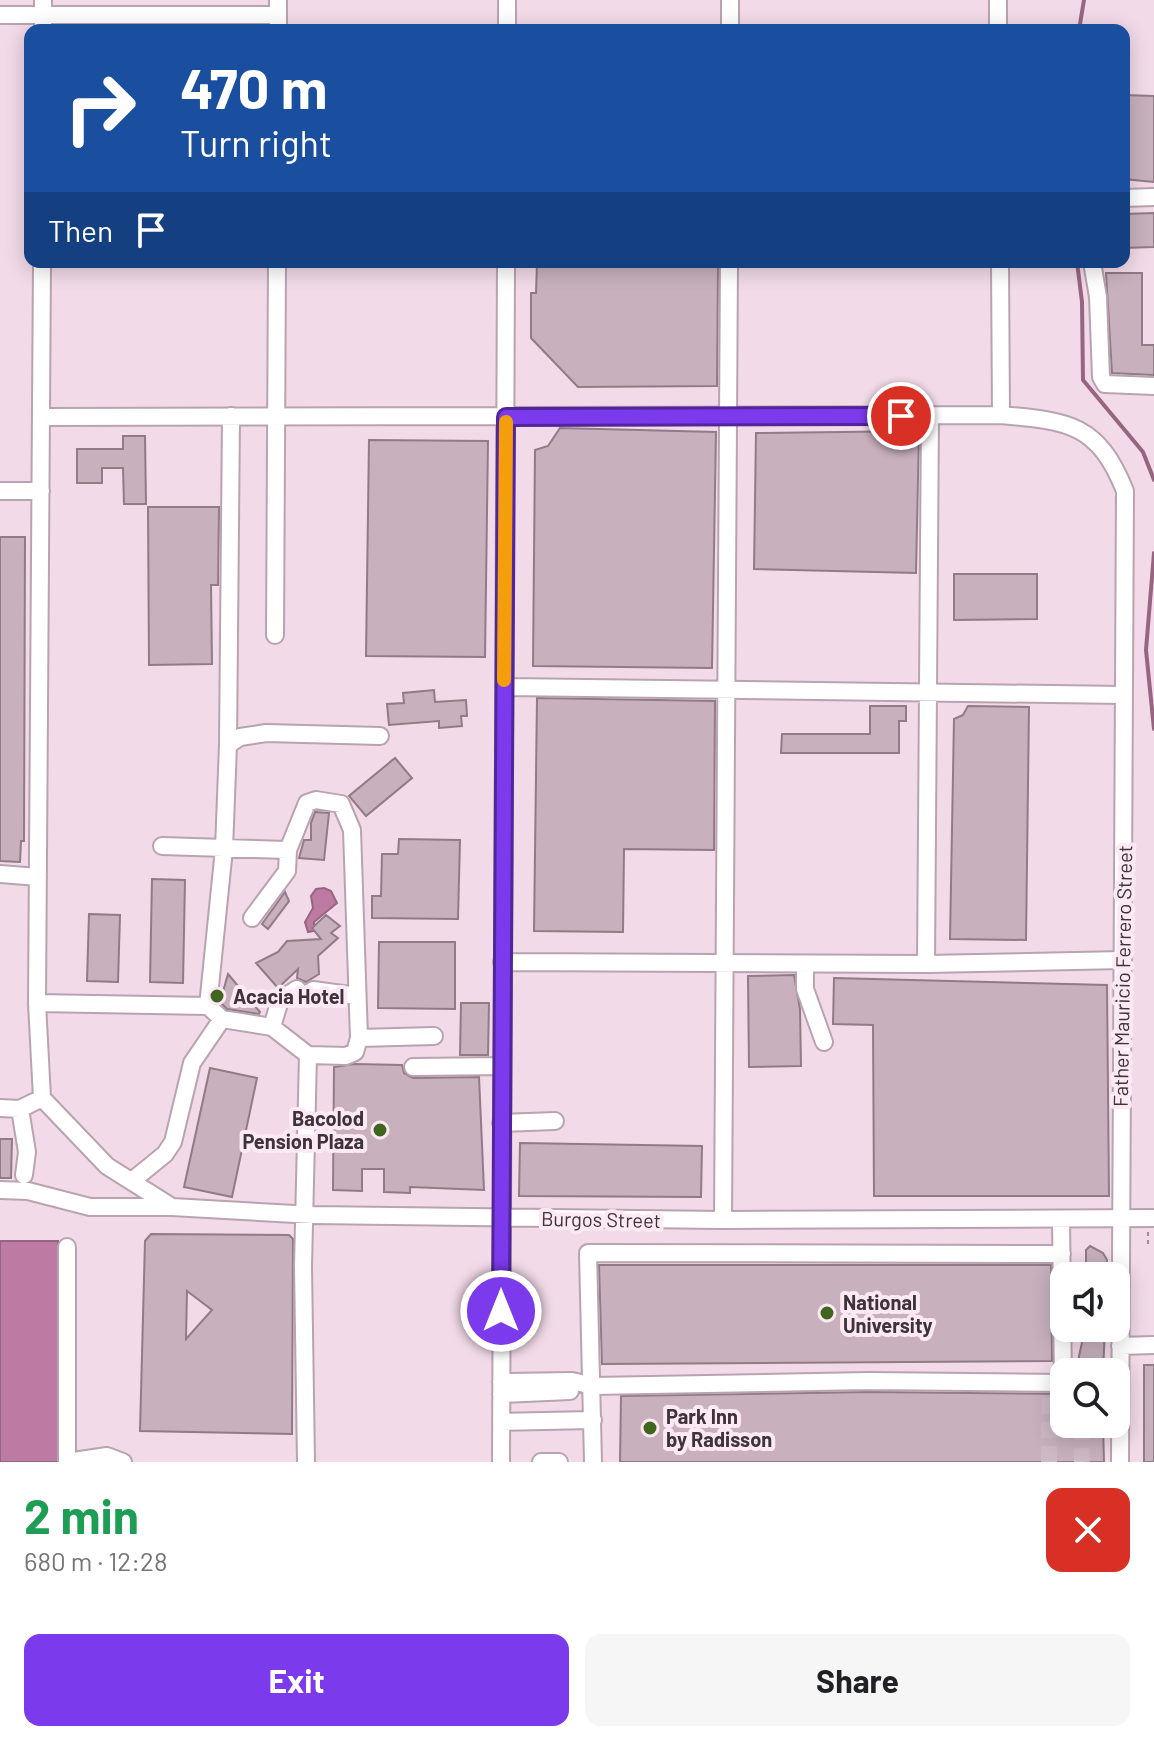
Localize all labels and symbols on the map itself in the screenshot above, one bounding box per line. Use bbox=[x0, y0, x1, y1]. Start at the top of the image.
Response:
pin bbox=[867, 382, 935, 450]
street label: Father Mauricio Ferrero Street bbox=[1108, 845, 1136, 1107]
place label: Acacia Hotel bbox=[233, 984, 344, 1008]
marker: Acacia Hotel bbox=[208, 987, 226, 1005]
place label: Bacolod Pension Plaza bbox=[242, 1106, 364, 1153]
marker: Bacolod Pension Plaza bbox=[371, 1121, 389, 1139]
street label: Burgos Street bbox=[541, 1206, 661, 1232]
position arrow bbox=[459, 1269, 543, 1353]
place label: National University bbox=[843, 1290, 933, 1337]
marker: National University bbox=[818, 1304, 836, 1322]
place label: Park Inn by Radisson bbox=[666, 1404, 772, 1451]
marker: Park Inn by Radisson bbox=[641, 1419, 659, 1437]

